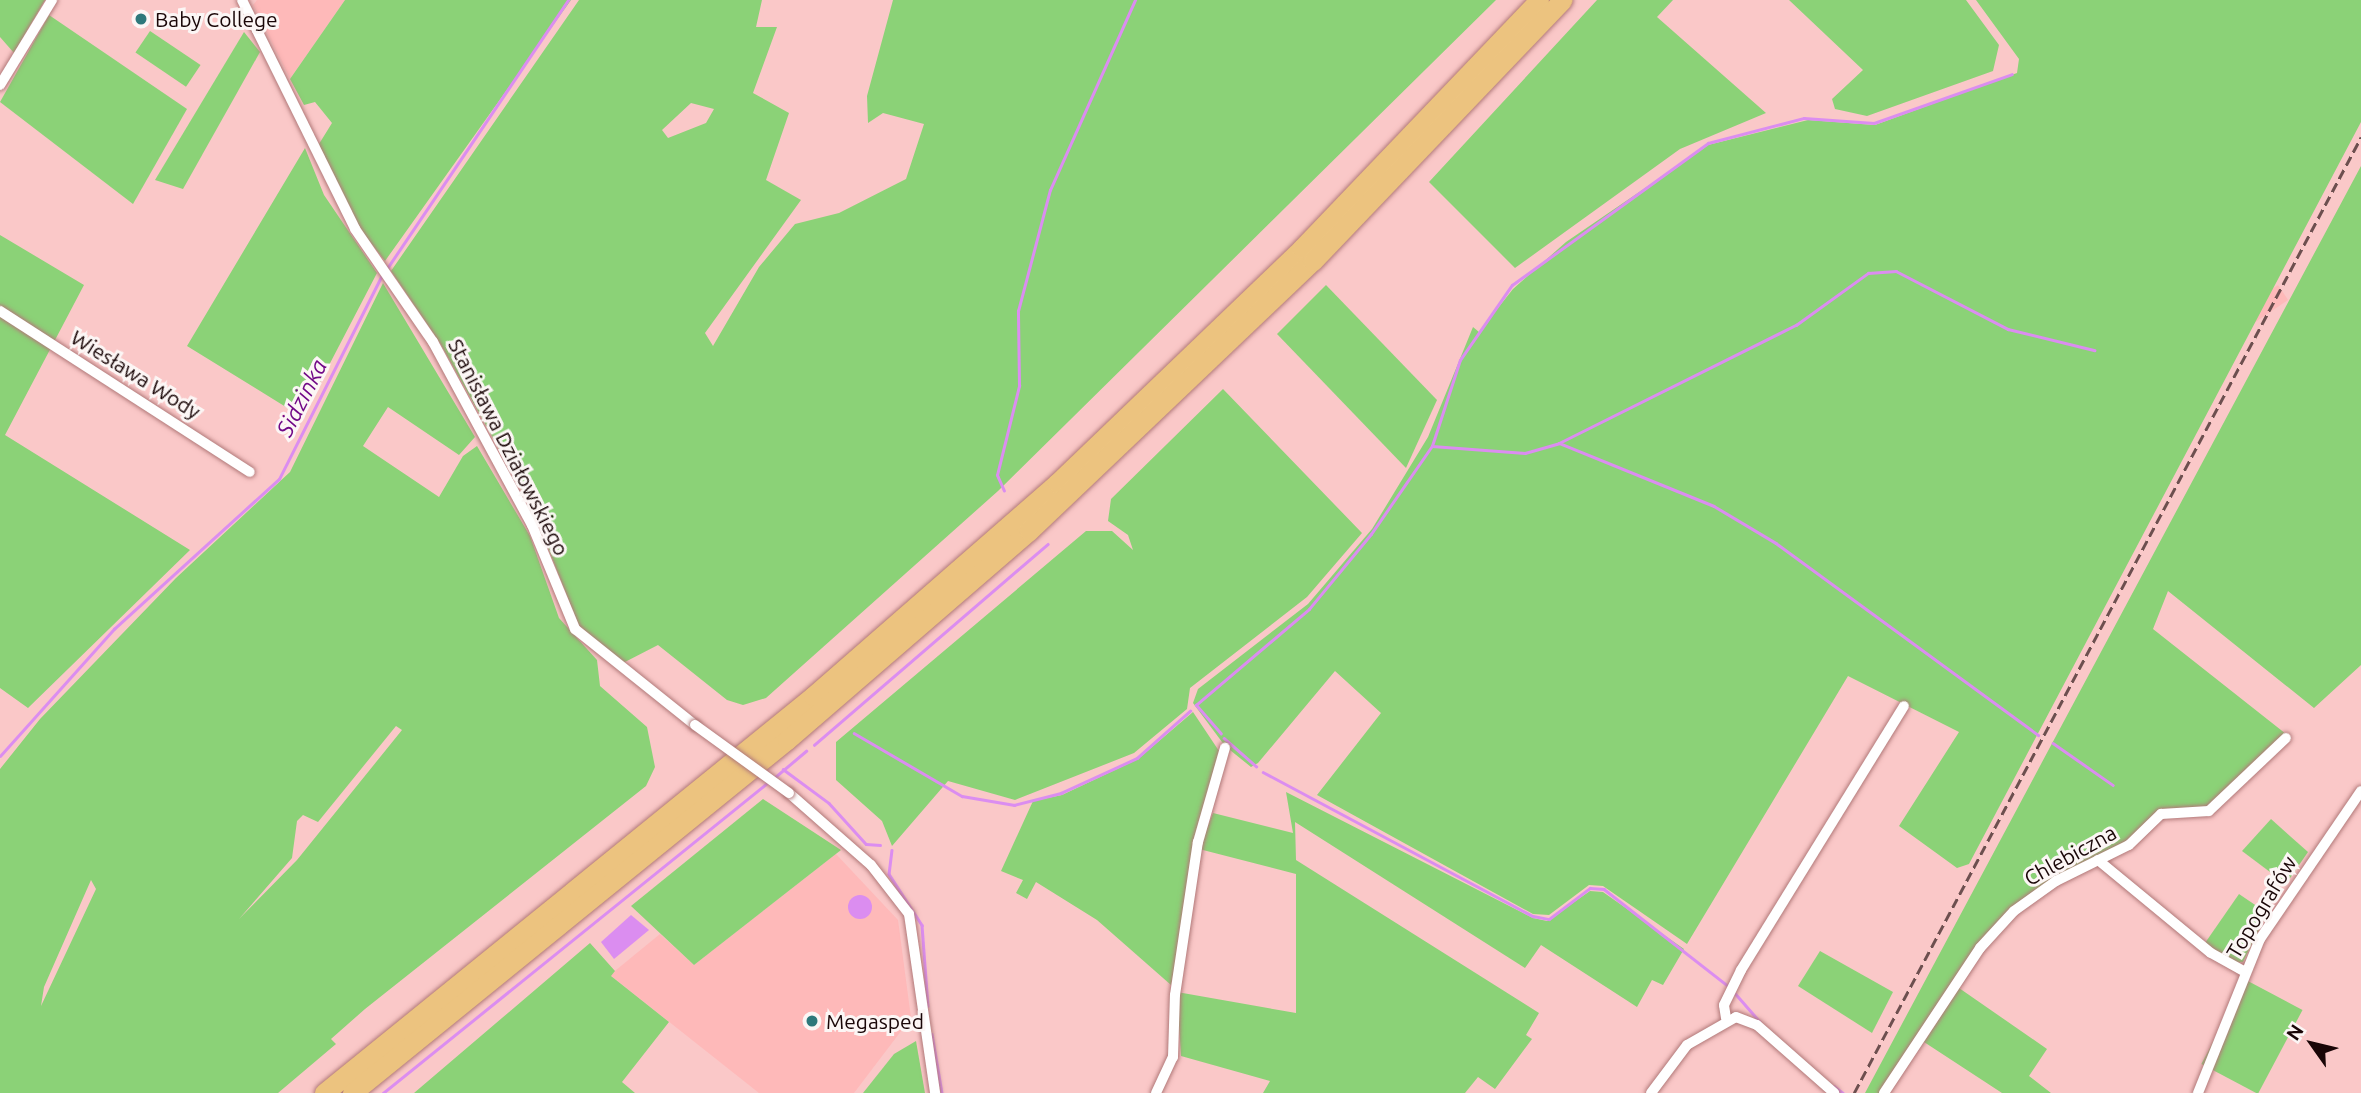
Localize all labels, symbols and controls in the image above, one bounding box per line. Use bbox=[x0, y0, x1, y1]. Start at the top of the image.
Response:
place label: Baby College bbox=[155, 6, 278, 32]
marker: Baby College bbox=[133, 11, 149, 27]
street label: Wiesława Wody bbox=[67, 324, 205, 424]
street label: Stanisława Działowskiego bbox=[443, 334, 575, 560]
water label: Sidzinka bbox=[271, 355, 333, 441]
street label: Chlebiczna bbox=[2019, 819, 2121, 891]
street label: Topografów bbox=[2221, 851, 2301, 963]
place label: Megasped bbox=[826, 1008, 924, 1034]
north arrow bbox=[2277, 1009, 2347, 1079]
marker: Megasped bbox=[804, 1013, 820, 1029]
text: N bbox=[2282, 1020, 2308, 1044]

